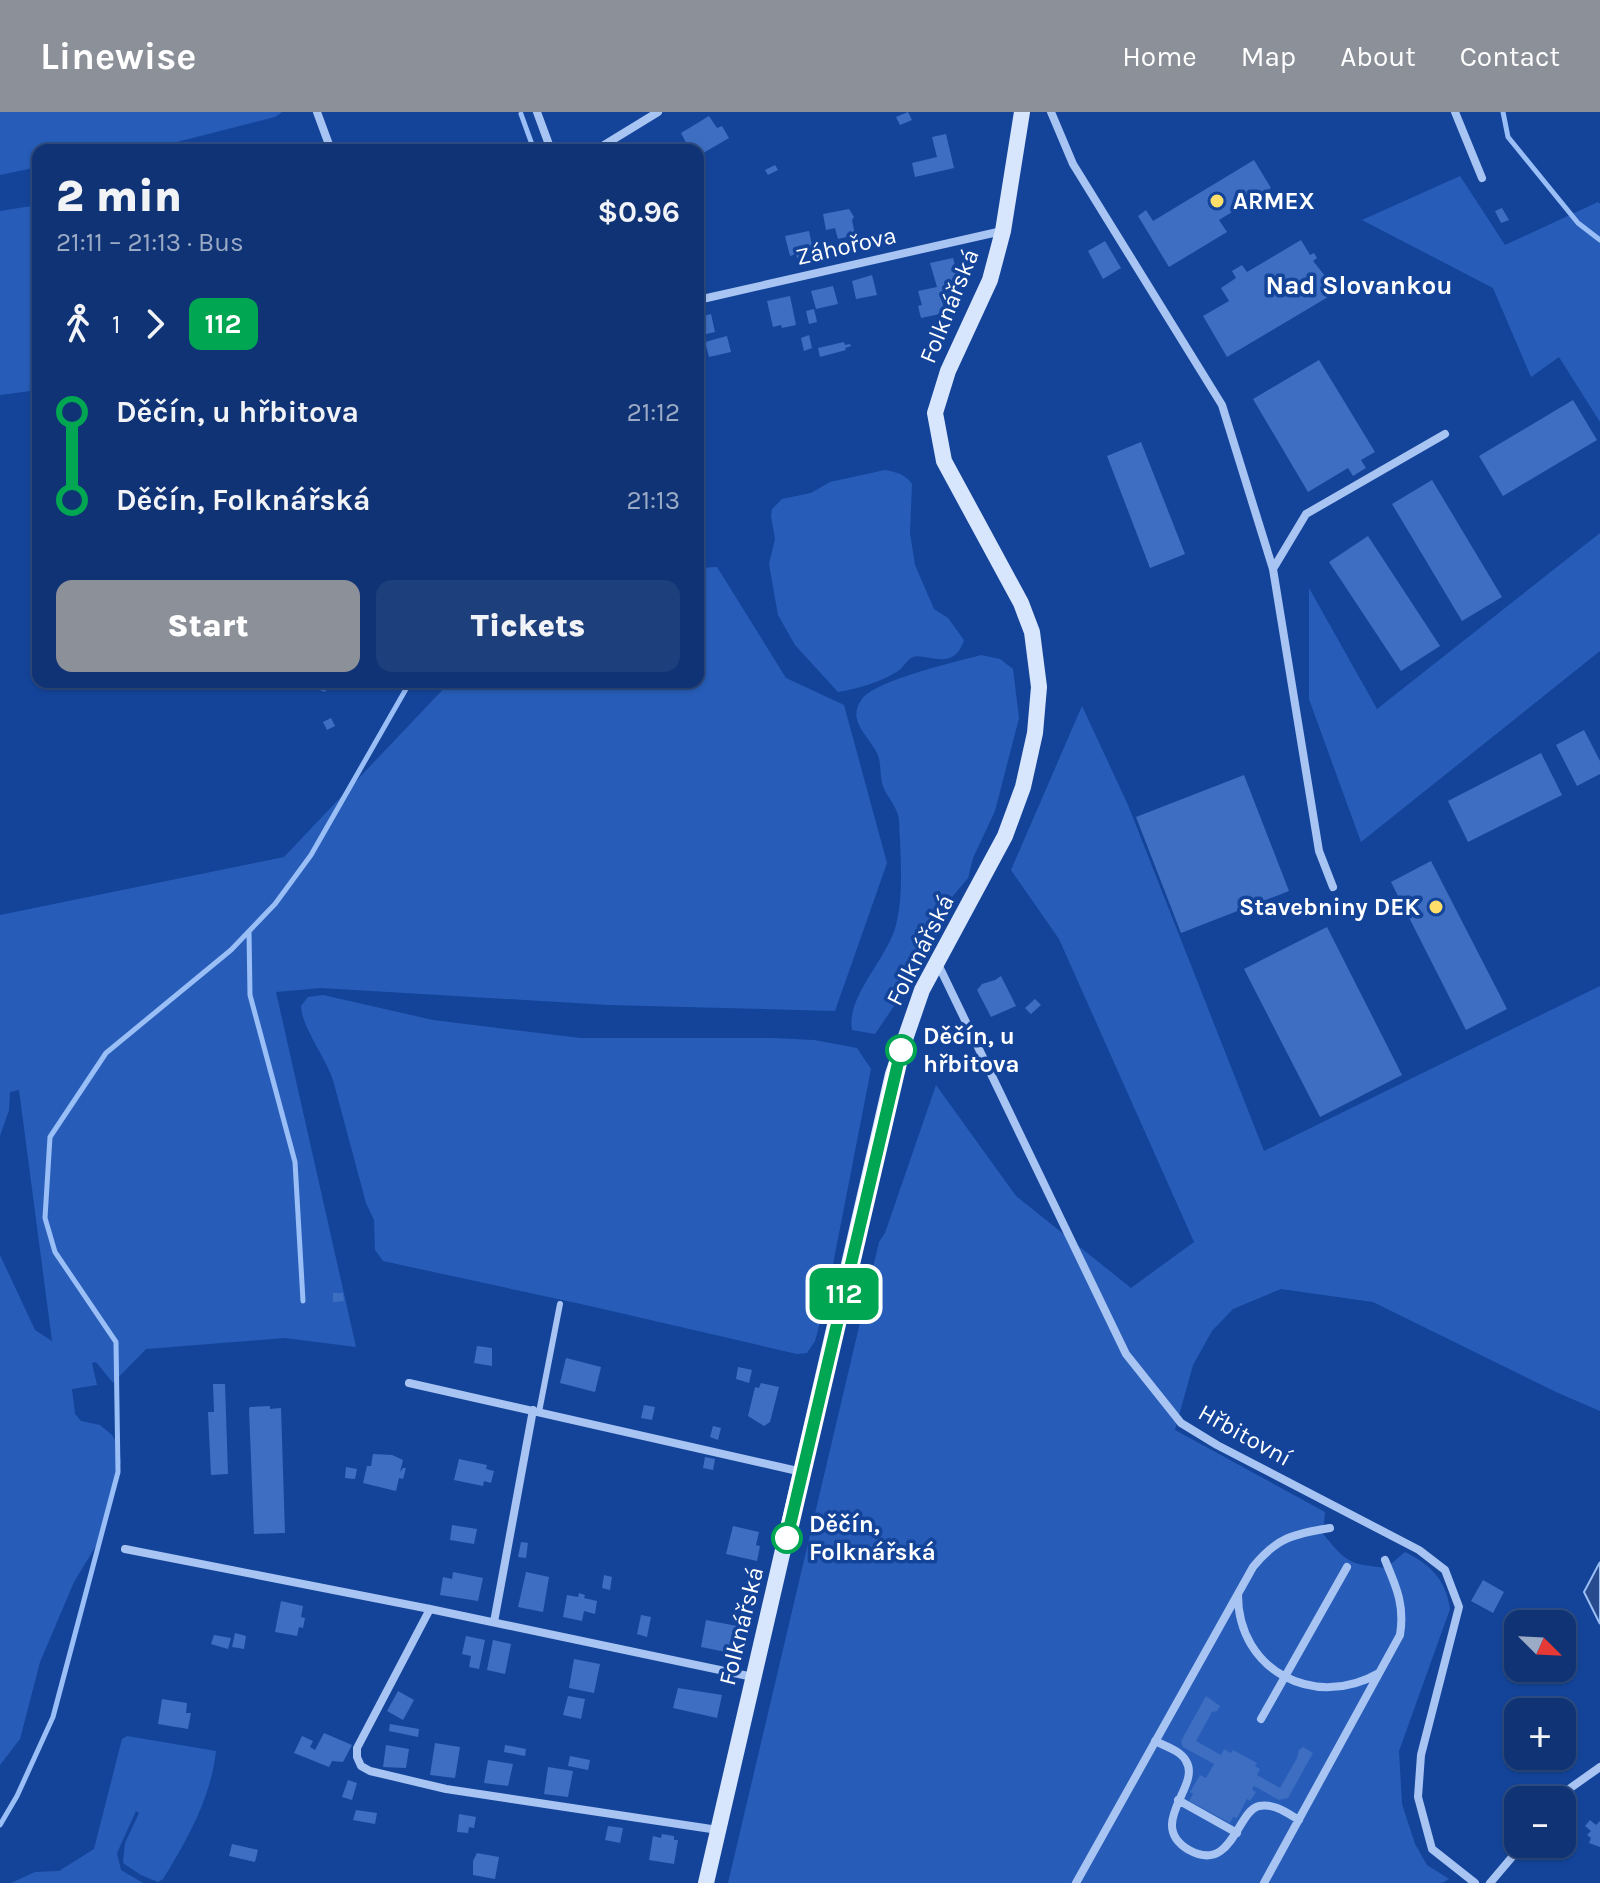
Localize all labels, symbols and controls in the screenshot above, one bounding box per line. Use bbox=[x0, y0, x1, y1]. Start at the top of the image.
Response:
text: Linewise bbox=[40, 34, 197, 79]
text: Home bbox=[1122, 40, 1197, 73]
text: Map bbox=[1241, 40, 1296, 73]
text: About bbox=[1340, 40, 1416, 73]
text: Contact bbox=[1460, 40, 1560, 73]
text: 2 min bbox=[56, 171, 182, 222]
place label: ARMEX bbox=[1233, 187, 1315, 215]
marker: ARMEX bbox=[1208, 192, 1226, 210]
text: $0.96 bbox=[597, 194, 680, 230]
street label: Záhořova bbox=[793, 221, 899, 271]
text: 21:11 – 21:13 · Bus bbox=[56, 227, 244, 258]
street label: Folknářská bbox=[913, 245, 985, 367]
district label: Nad Slovankou bbox=[1266, 270, 1452, 301]
icon: walk bbox=[56, 302, 100, 346]
icon: forward bbox=[133, 302, 177, 346]
text: 112 bbox=[205, 307, 242, 340]
text: 1 bbox=[112, 309, 121, 340]
text: Děčín, u hřbitova bbox=[116, 394, 359, 430]
text: 21:12 bbox=[627, 397, 680, 428]
text: Děčín, Folknářská bbox=[116, 482, 371, 518]
text: 21:13 bbox=[626, 485, 680, 516]
button: Start bbox=[56, 580, 360, 672]
button: Tickets bbox=[376, 580, 680, 672]
street label: Folknářská bbox=[880, 890, 960, 1010]
place label: Stavebniny DEK bbox=[1239, 893, 1420, 921]
marker: Stavebniny DEK bbox=[1427, 898, 1445, 916]
place label: Děčín, u hřbitova bbox=[923, 1022, 1020, 1078]
marker: Děčín, u hřbitova bbox=[886, 1035, 916, 1065]
line badge: 112 bbox=[798, 1268, 890, 1320]
text: 112 bbox=[826, 1277, 862, 1310]
street label: Hřbitovní bbox=[1194, 1398, 1297, 1472]
place label: Děčín, Folknářská bbox=[809, 1510, 936, 1566]
marker: Děčín, Folknářská bbox=[772, 1523, 802, 1553]
street label: Folknářská bbox=[713, 1564, 769, 1688]
north arrow bbox=[1504, 1610, 1576, 1682]
map controls bbox=[1504, 1610, 1576, 1858]
button: + bbox=[1504, 1698, 1576, 1770]
button: − bbox=[1504, 1786, 1576, 1858]

